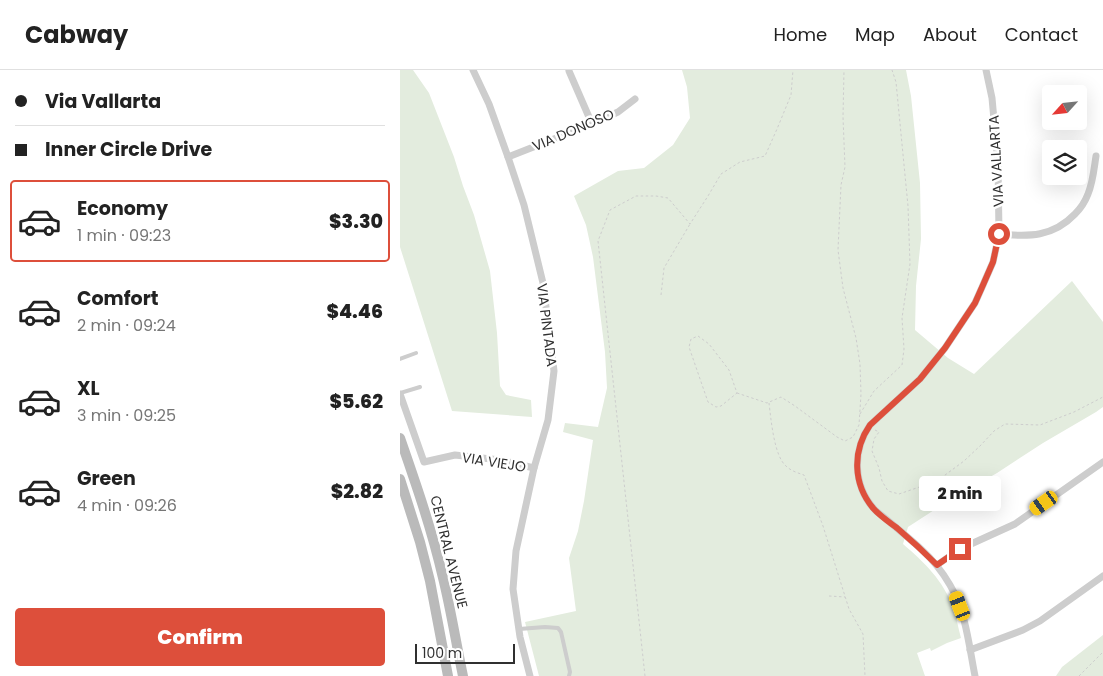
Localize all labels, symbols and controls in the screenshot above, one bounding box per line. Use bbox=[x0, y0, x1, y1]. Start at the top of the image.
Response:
text: Cabway bbox=[25, 18, 128, 51]
text: Home bbox=[773, 22, 827, 47]
text: Map bbox=[855, 22, 895, 47]
text: About bbox=[923, 22, 977, 47]
text: Contact bbox=[1005, 22, 1078, 47]
north arrow bbox=[1042, 85, 1088, 130]
map controls bbox=[1042, 85, 1087, 185]
text: Via Vallarta bbox=[45, 88, 161, 115]
street label: VIA DONOSO bbox=[529, 104, 617, 156]
street label: VIA VALLARTA bbox=[984, 115, 1008, 207]
text: Inner Circle Drive bbox=[45, 136, 212, 163]
button: layers bbox=[1042, 140, 1087, 185]
text: Economy bbox=[77, 195, 168, 222]
icon: car bbox=[17, 199, 62, 244]
text: $3.30 bbox=[329, 208, 383, 235]
route start bbox=[988, 223, 1010, 245]
text: 1 min · 09:23 bbox=[77, 224, 171, 247]
street label: VIA PINTADA bbox=[532, 282, 562, 368]
text: Comfort bbox=[77, 285, 159, 312]
icon: car bbox=[17, 289, 62, 334]
text: $4.46 bbox=[326, 298, 383, 325]
text: 2 min · 09:24 bbox=[77, 314, 176, 337]
text: XL bbox=[77, 375, 100, 402]
icon: car bbox=[17, 379, 62, 424]
text: $5.62 bbox=[329, 388, 383, 415]
text: 3 min · 09:25 bbox=[77, 404, 176, 427]
street label: VIA VIEJO bbox=[461, 447, 527, 477]
text: Green bbox=[77, 465, 136, 492]
icon: car bbox=[17, 469, 62, 514]
callout: 2 min bbox=[919, 476, 1001, 512]
text: $2.82 bbox=[331, 478, 383, 505]
text: 2 min bbox=[937, 482, 983, 505]
car bbox=[1027, 488, 1060, 518]
street label: CENTRAL AVENUE bbox=[425, 493, 473, 611]
text: 4 min · 09:26 bbox=[77, 494, 177, 517]
route end bbox=[949, 538, 971, 560]
car bbox=[947, 589, 972, 623]
button: Confirm bbox=[15, 608, 385, 666]
scale bar bbox=[415, 641, 515, 664]
text: 100 m bbox=[422, 643, 462, 663]

